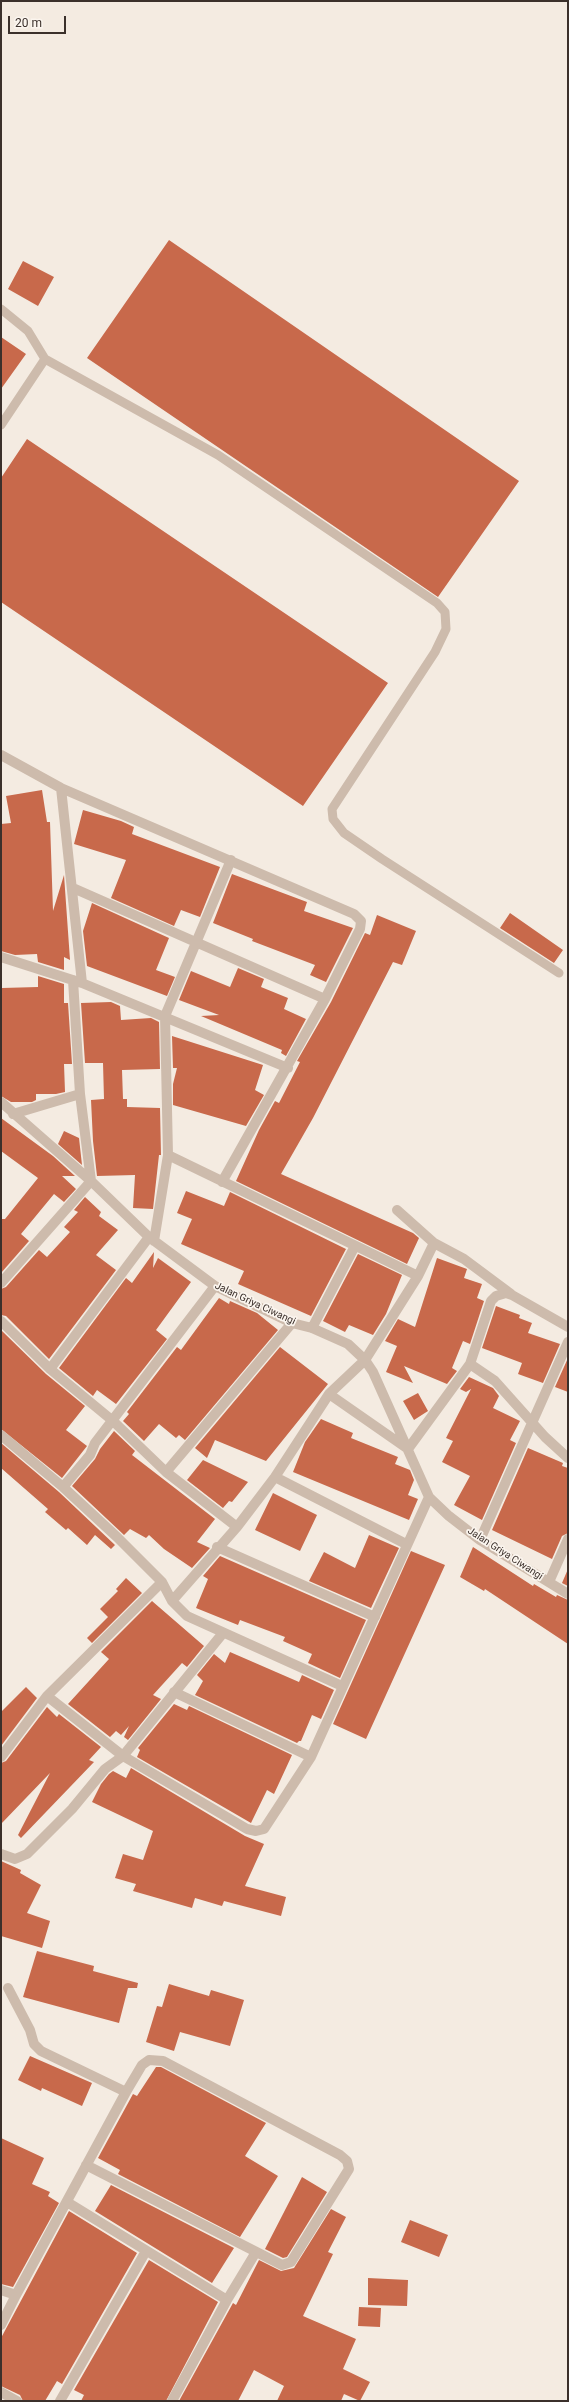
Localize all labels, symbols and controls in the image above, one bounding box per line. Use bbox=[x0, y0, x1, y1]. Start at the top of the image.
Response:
scale bar bbox=[10, 8, 68, 34]
text: 20 m bbox=[15, 16, 42, 30]
street label: Jalan Griya Ciwangi bbox=[213, 1280, 297, 1328]
street label: Jalan Griya Ciwangi bbox=[465, 1525, 545, 1583]

